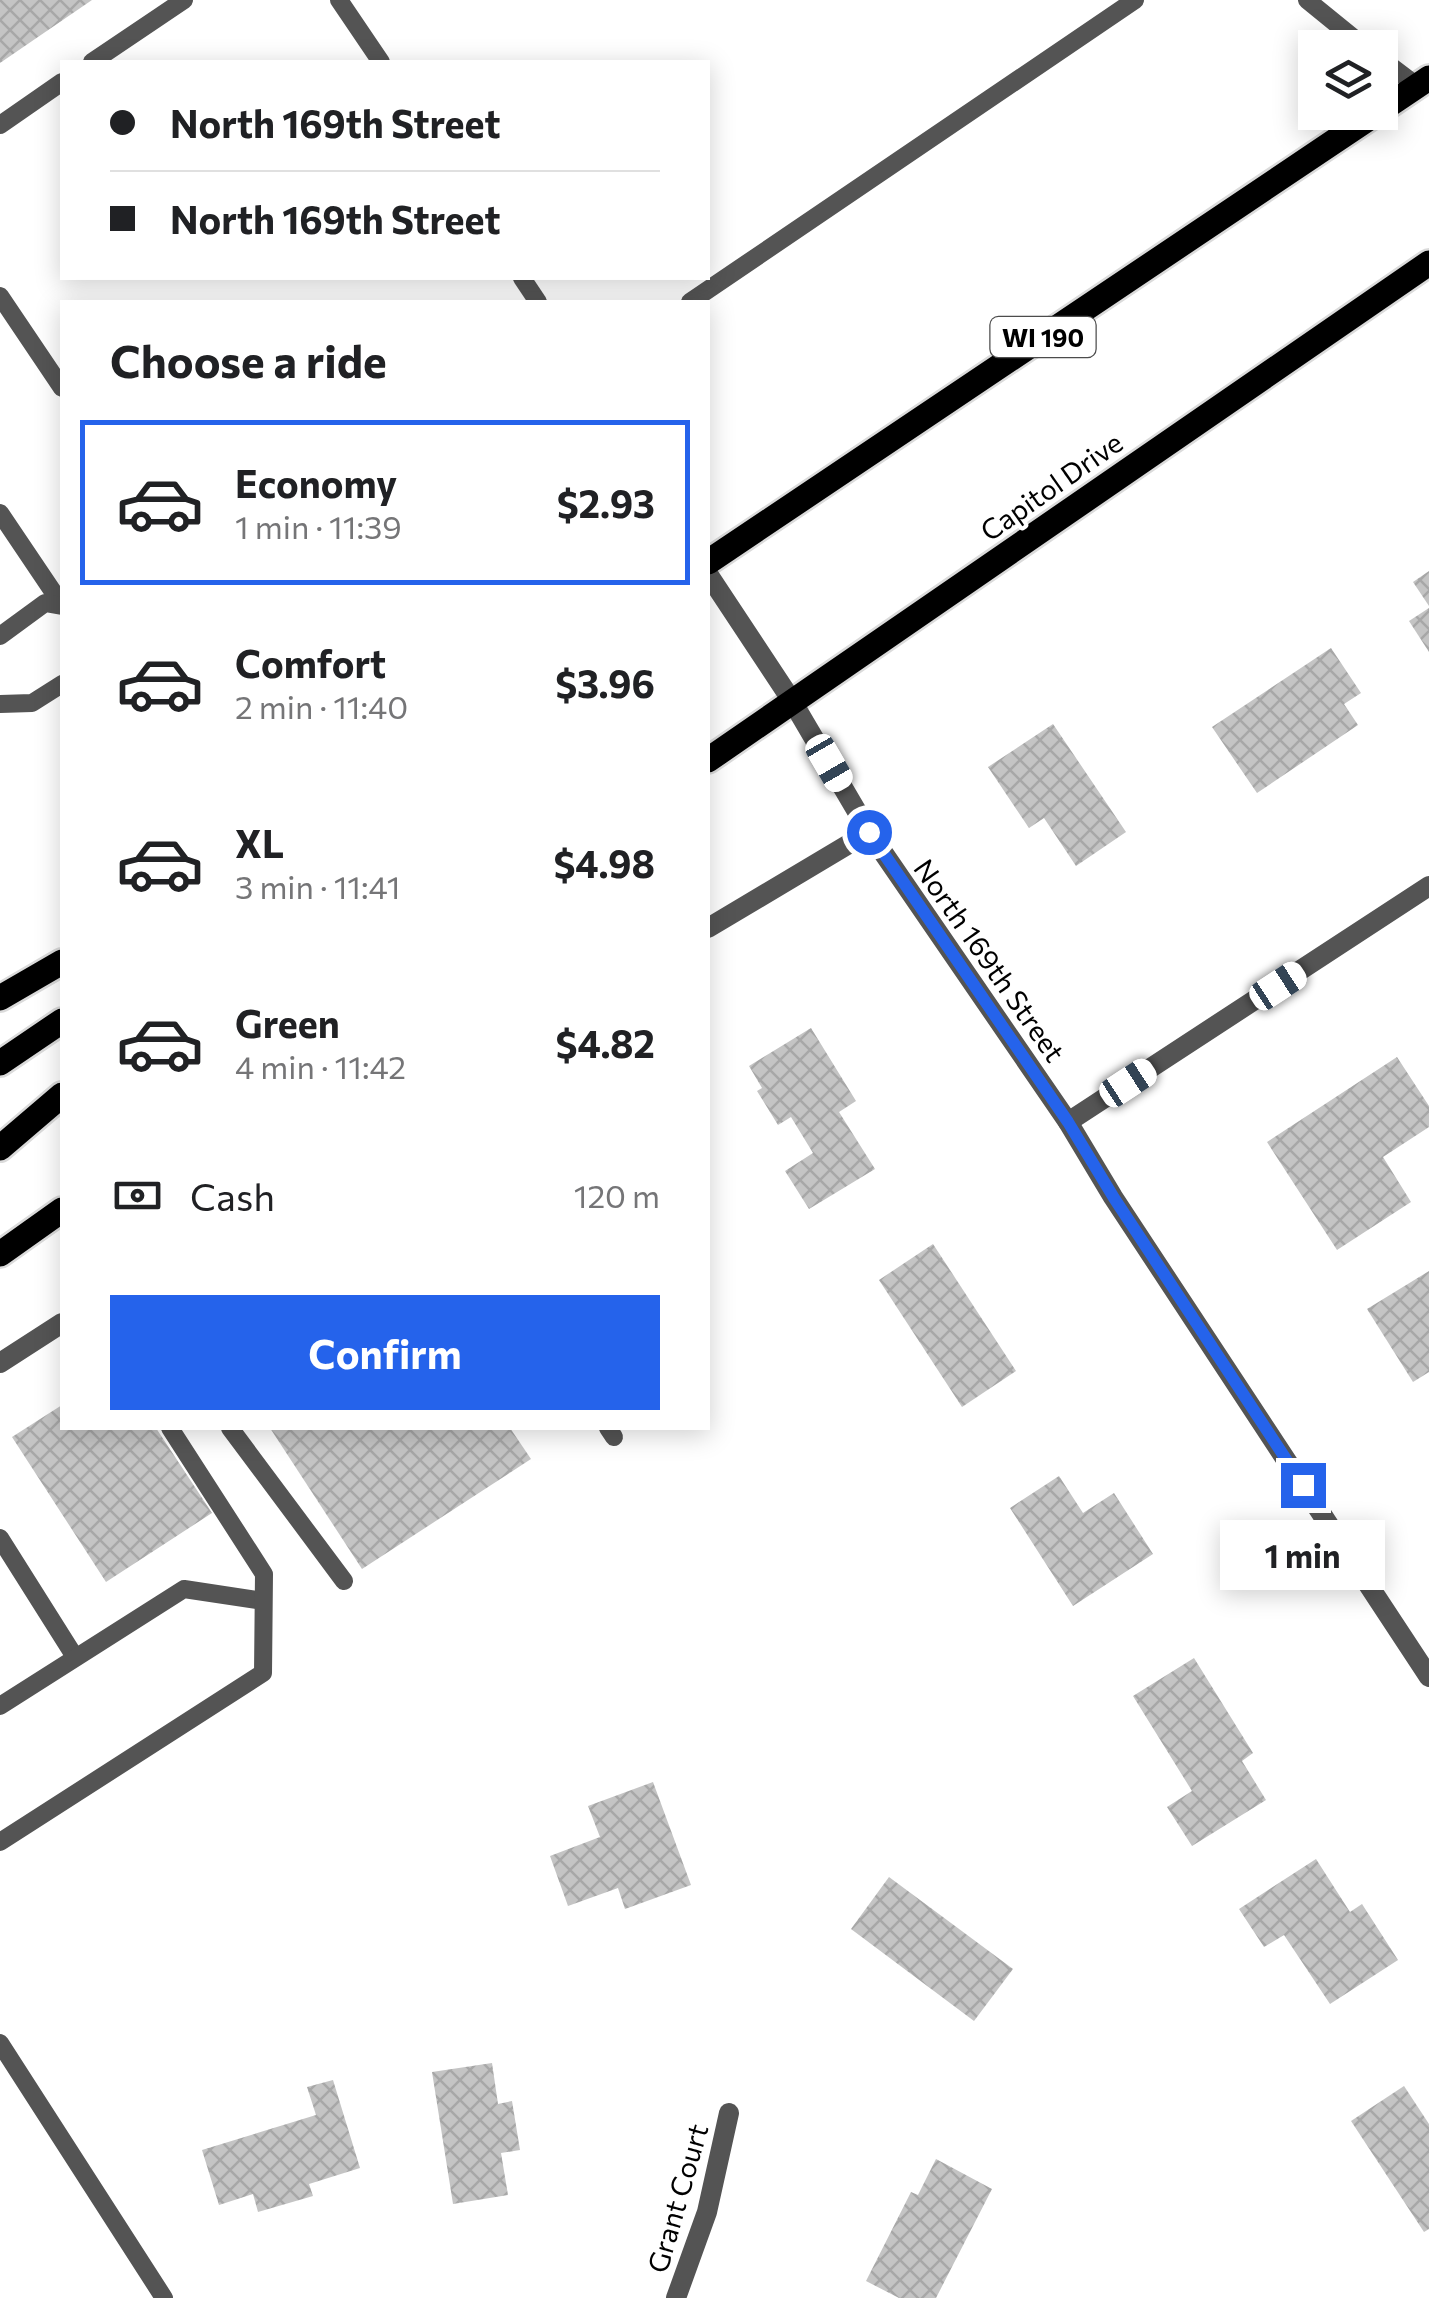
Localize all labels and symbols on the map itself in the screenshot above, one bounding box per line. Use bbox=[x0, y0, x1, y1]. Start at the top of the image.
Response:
road number: WI 190 bbox=[990, 317, 1096, 357]
street label: Capitol Drive bbox=[973, 425, 1129, 547]
car bbox=[801, 730, 857, 796]
route start bbox=[847, 810, 892, 855]
street label: North 169th Street bbox=[907, 852, 1073, 1068]
car bbox=[1245, 957, 1311, 1015]
car bbox=[1095, 1054, 1161, 1112]
route end bbox=[1281, 1463, 1326, 1508]
callout: 1 min bbox=[1220, 1520, 1386, 1590]
street label: Grant Court bbox=[640, 2120, 714, 2276]

